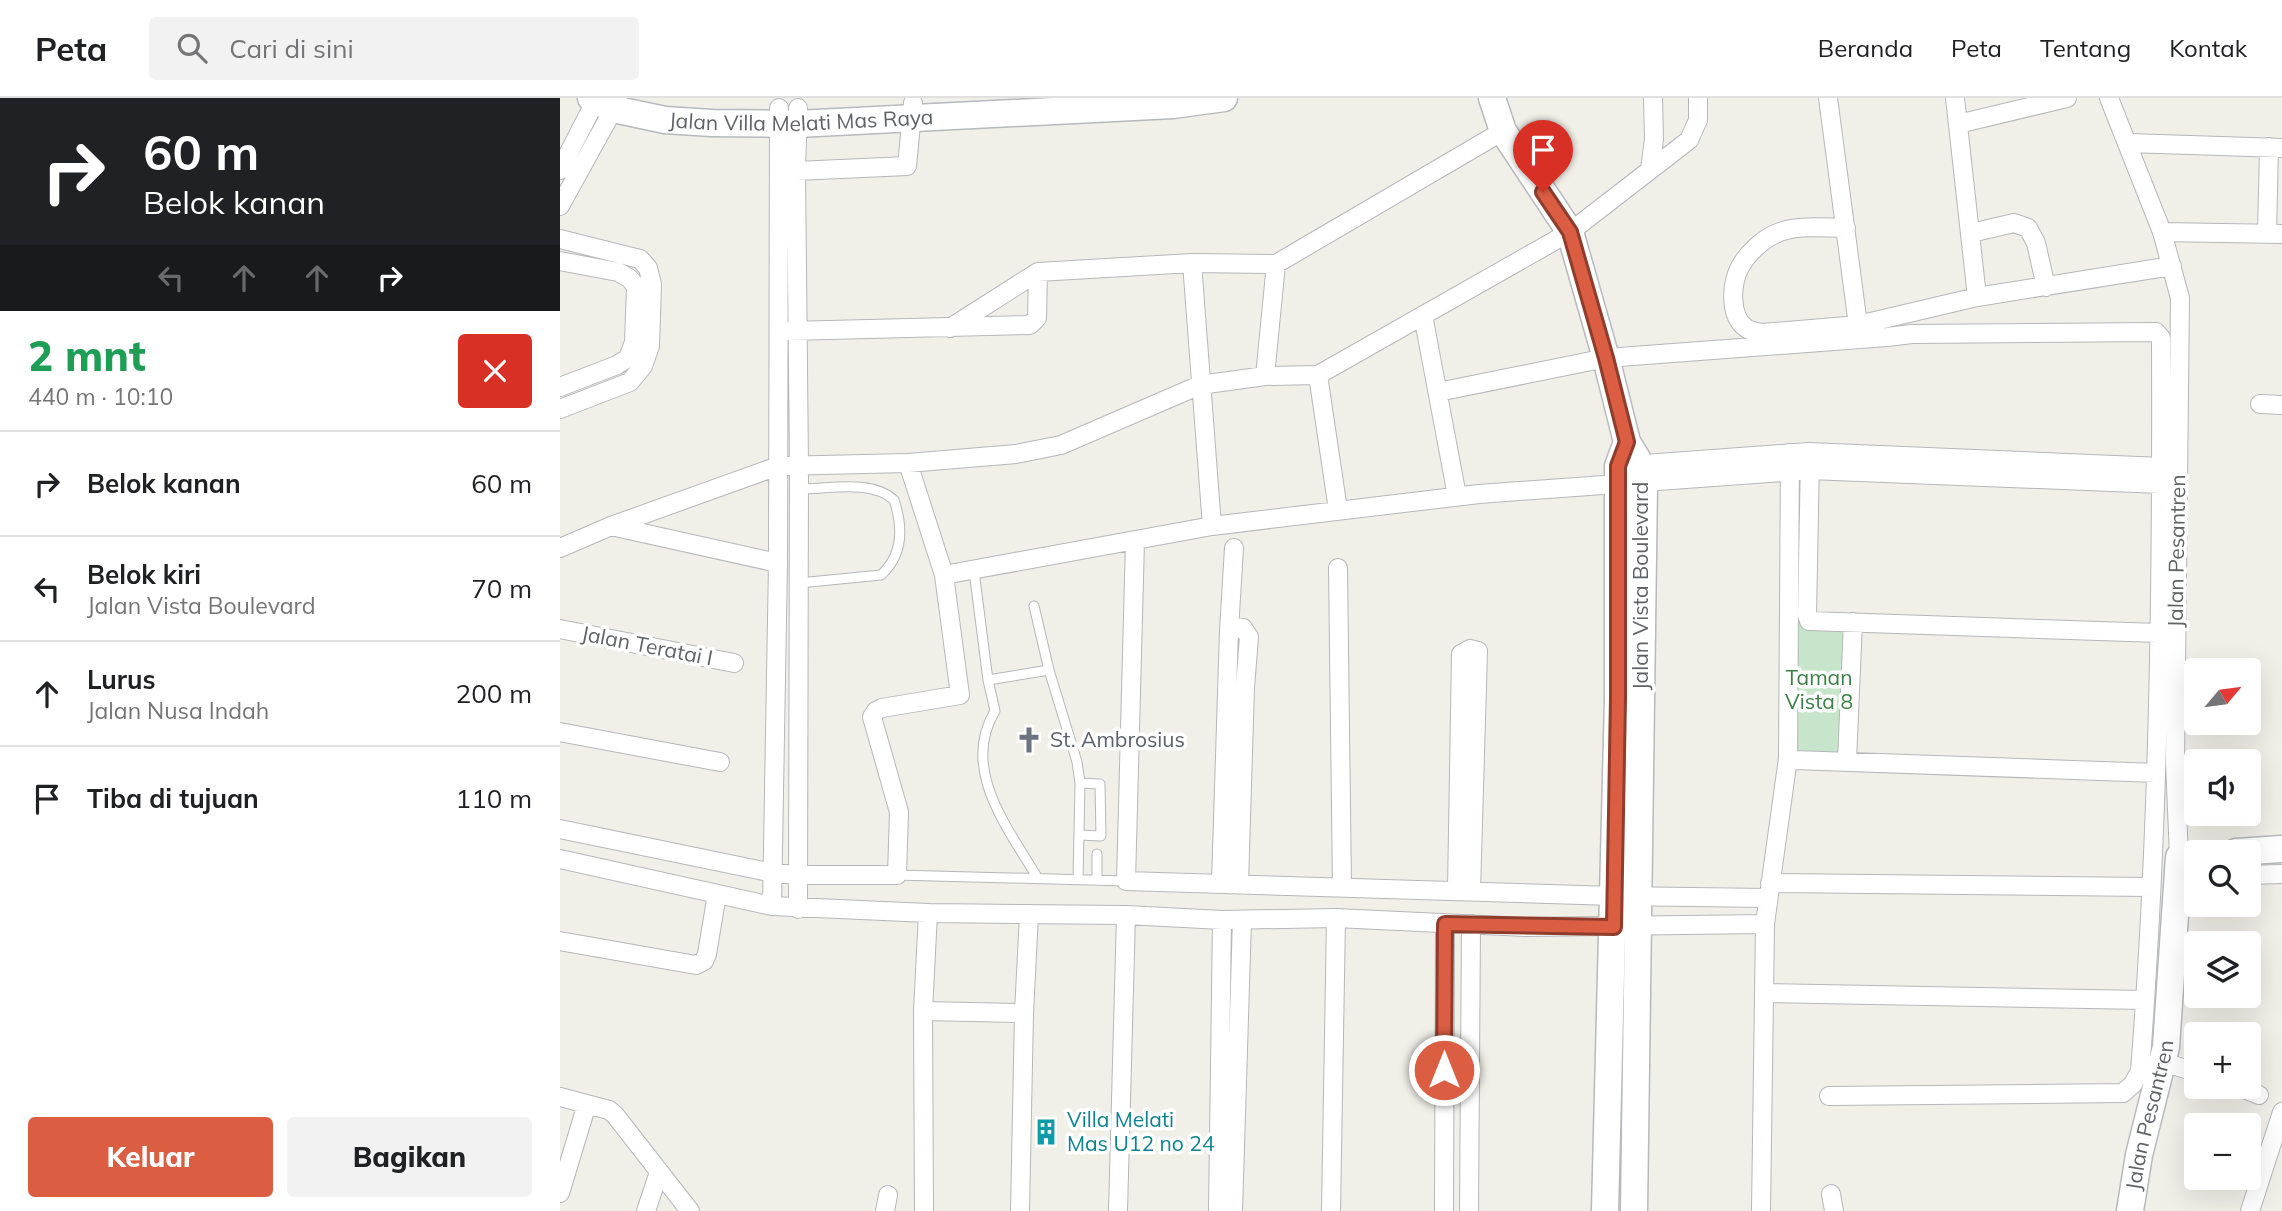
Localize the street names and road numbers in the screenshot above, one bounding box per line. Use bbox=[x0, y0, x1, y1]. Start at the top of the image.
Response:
street label: Jalan Villa Melati Mas Raya bbox=[668, 103, 934, 136]
street label: Jalan Pesantren bbox=[2162, 474, 2190, 628]
street label: Jalan Vista Boulevard bbox=[1627, 482, 1653, 690]
street label: Jalan Teratai I bbox=[579, 620, 715, 671]
street label: Jalan Pesantren bbox=[2120, 1039, 2178, 1192]

